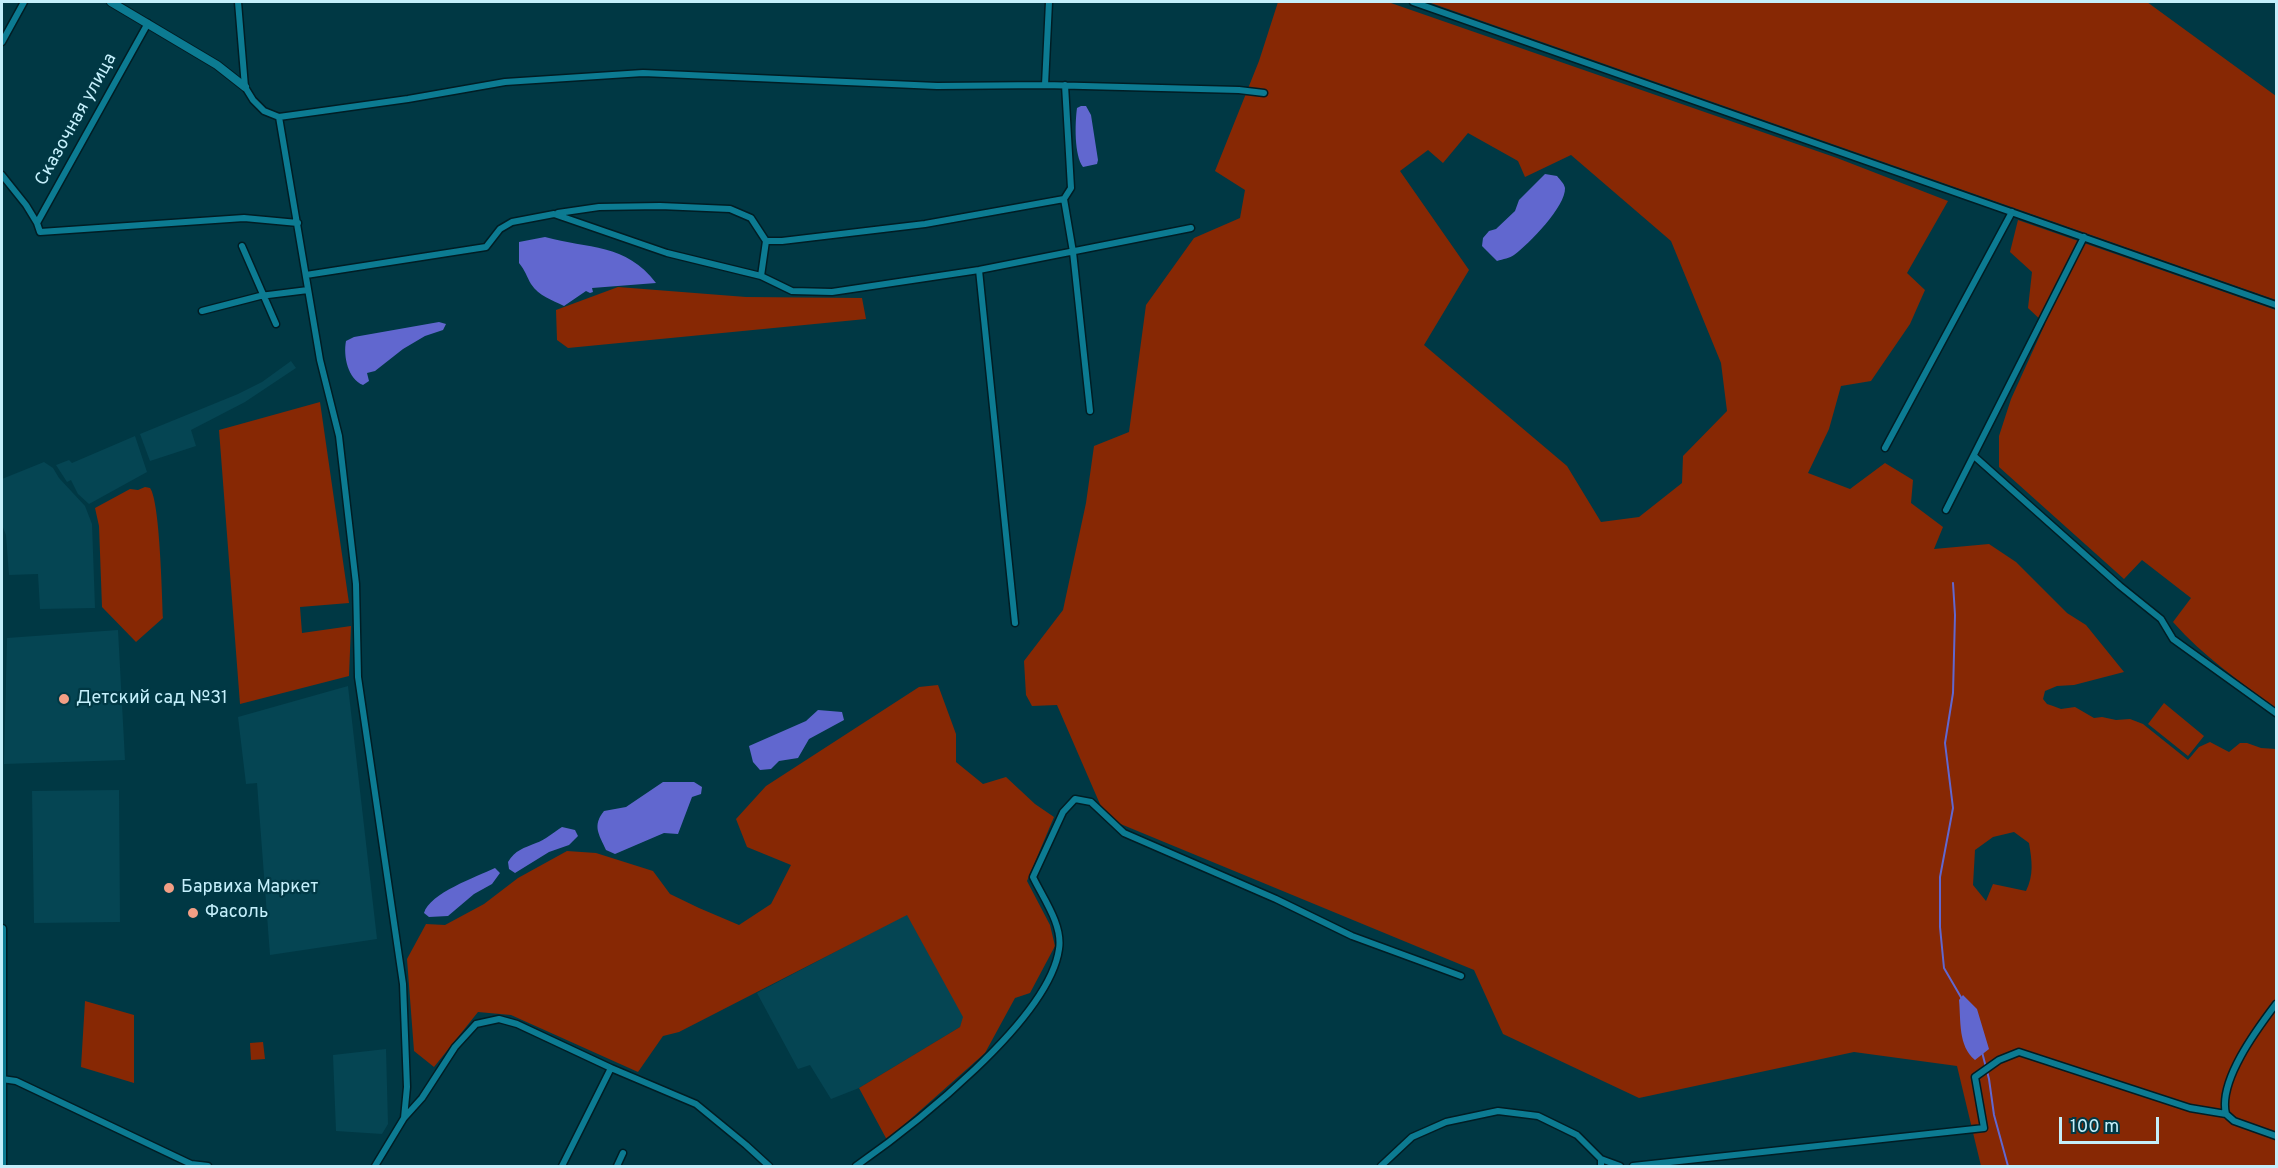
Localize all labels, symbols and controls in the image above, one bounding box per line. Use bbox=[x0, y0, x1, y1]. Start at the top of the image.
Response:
street label: Сказочная улица bbox=[32, 50, 122, 190]
place label: Детский сад №31 bbox=[76, 688, 228, 710]
marker: Детский сад №31 bbox=[57, 692, 71, 706]
place label: Барвиха Маркет bbox=[181, 877, 318, 899]
marker: Барвиха Маркет bbox=[162, 881, 176, 895]
place label: Фасоль bbox=[205, 902, 268, 924]
marker: Фасоль bbox=[186, 906, 200, 920]
scale bar bbox=[2062, 1105, 2162, 1143]
text: 100 m bbox=[2070, 1116, 2119, 1139]

